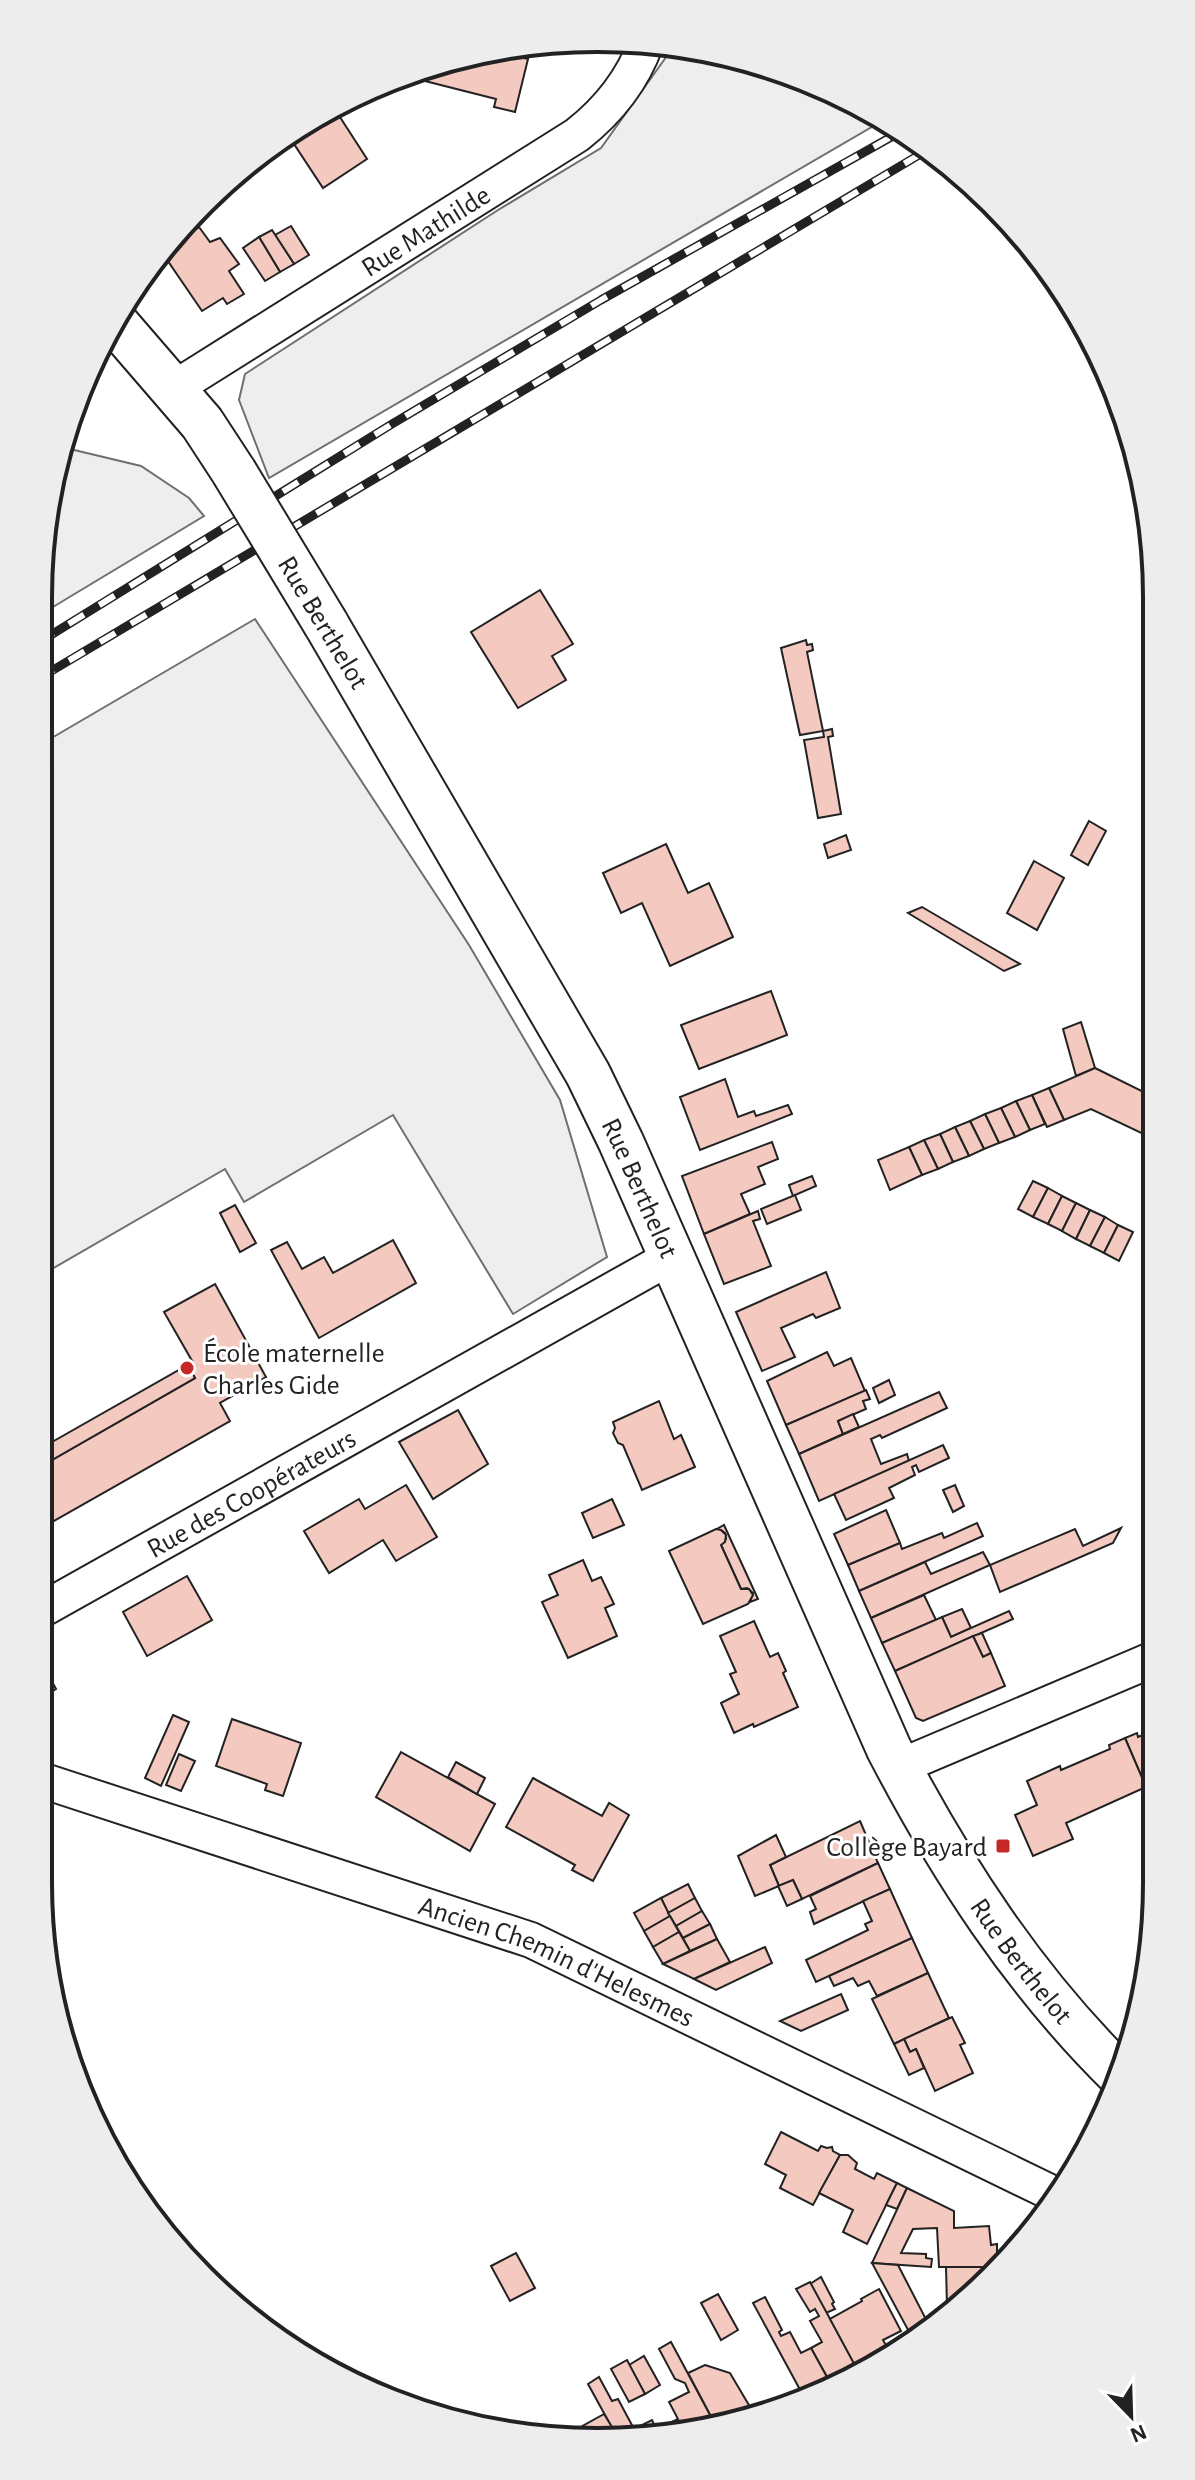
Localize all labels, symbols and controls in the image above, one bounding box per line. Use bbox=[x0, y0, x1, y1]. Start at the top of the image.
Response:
street label: Rue Mathilde bbox=[357, 181, 496, 283]
street label: Rue Berthelot bbox=[272, 552, 373, 694]
street label: Rue Berthelot bbox=[596, 1114, 682, 1262]
place label: École maternelle Charles Gide bbox=[203, 1337, 385, 1400]
marker: École maternelle Charles Gide bbox=[178, 1359, 196, 1377]
street label: Rue des Coopérateurs bbox=[143, 1425, 361, 1564]
place label: Collège Bayard bbox=[826, 1834, 987, 1862]
marker: Collège Bayard bbox=[994, 1837, 1012, 1855]
street label: Ancien Chemin d'Helesmes bbox=[415, 1892, 698, 2033]
street label: Rue Berthelot bbox=[964, 1894, 1077, 2030]
north arrow bbox=[1091, 2376, 1171, 2456]
text: N bbox=[1127, 2420, 1150, 2447]

